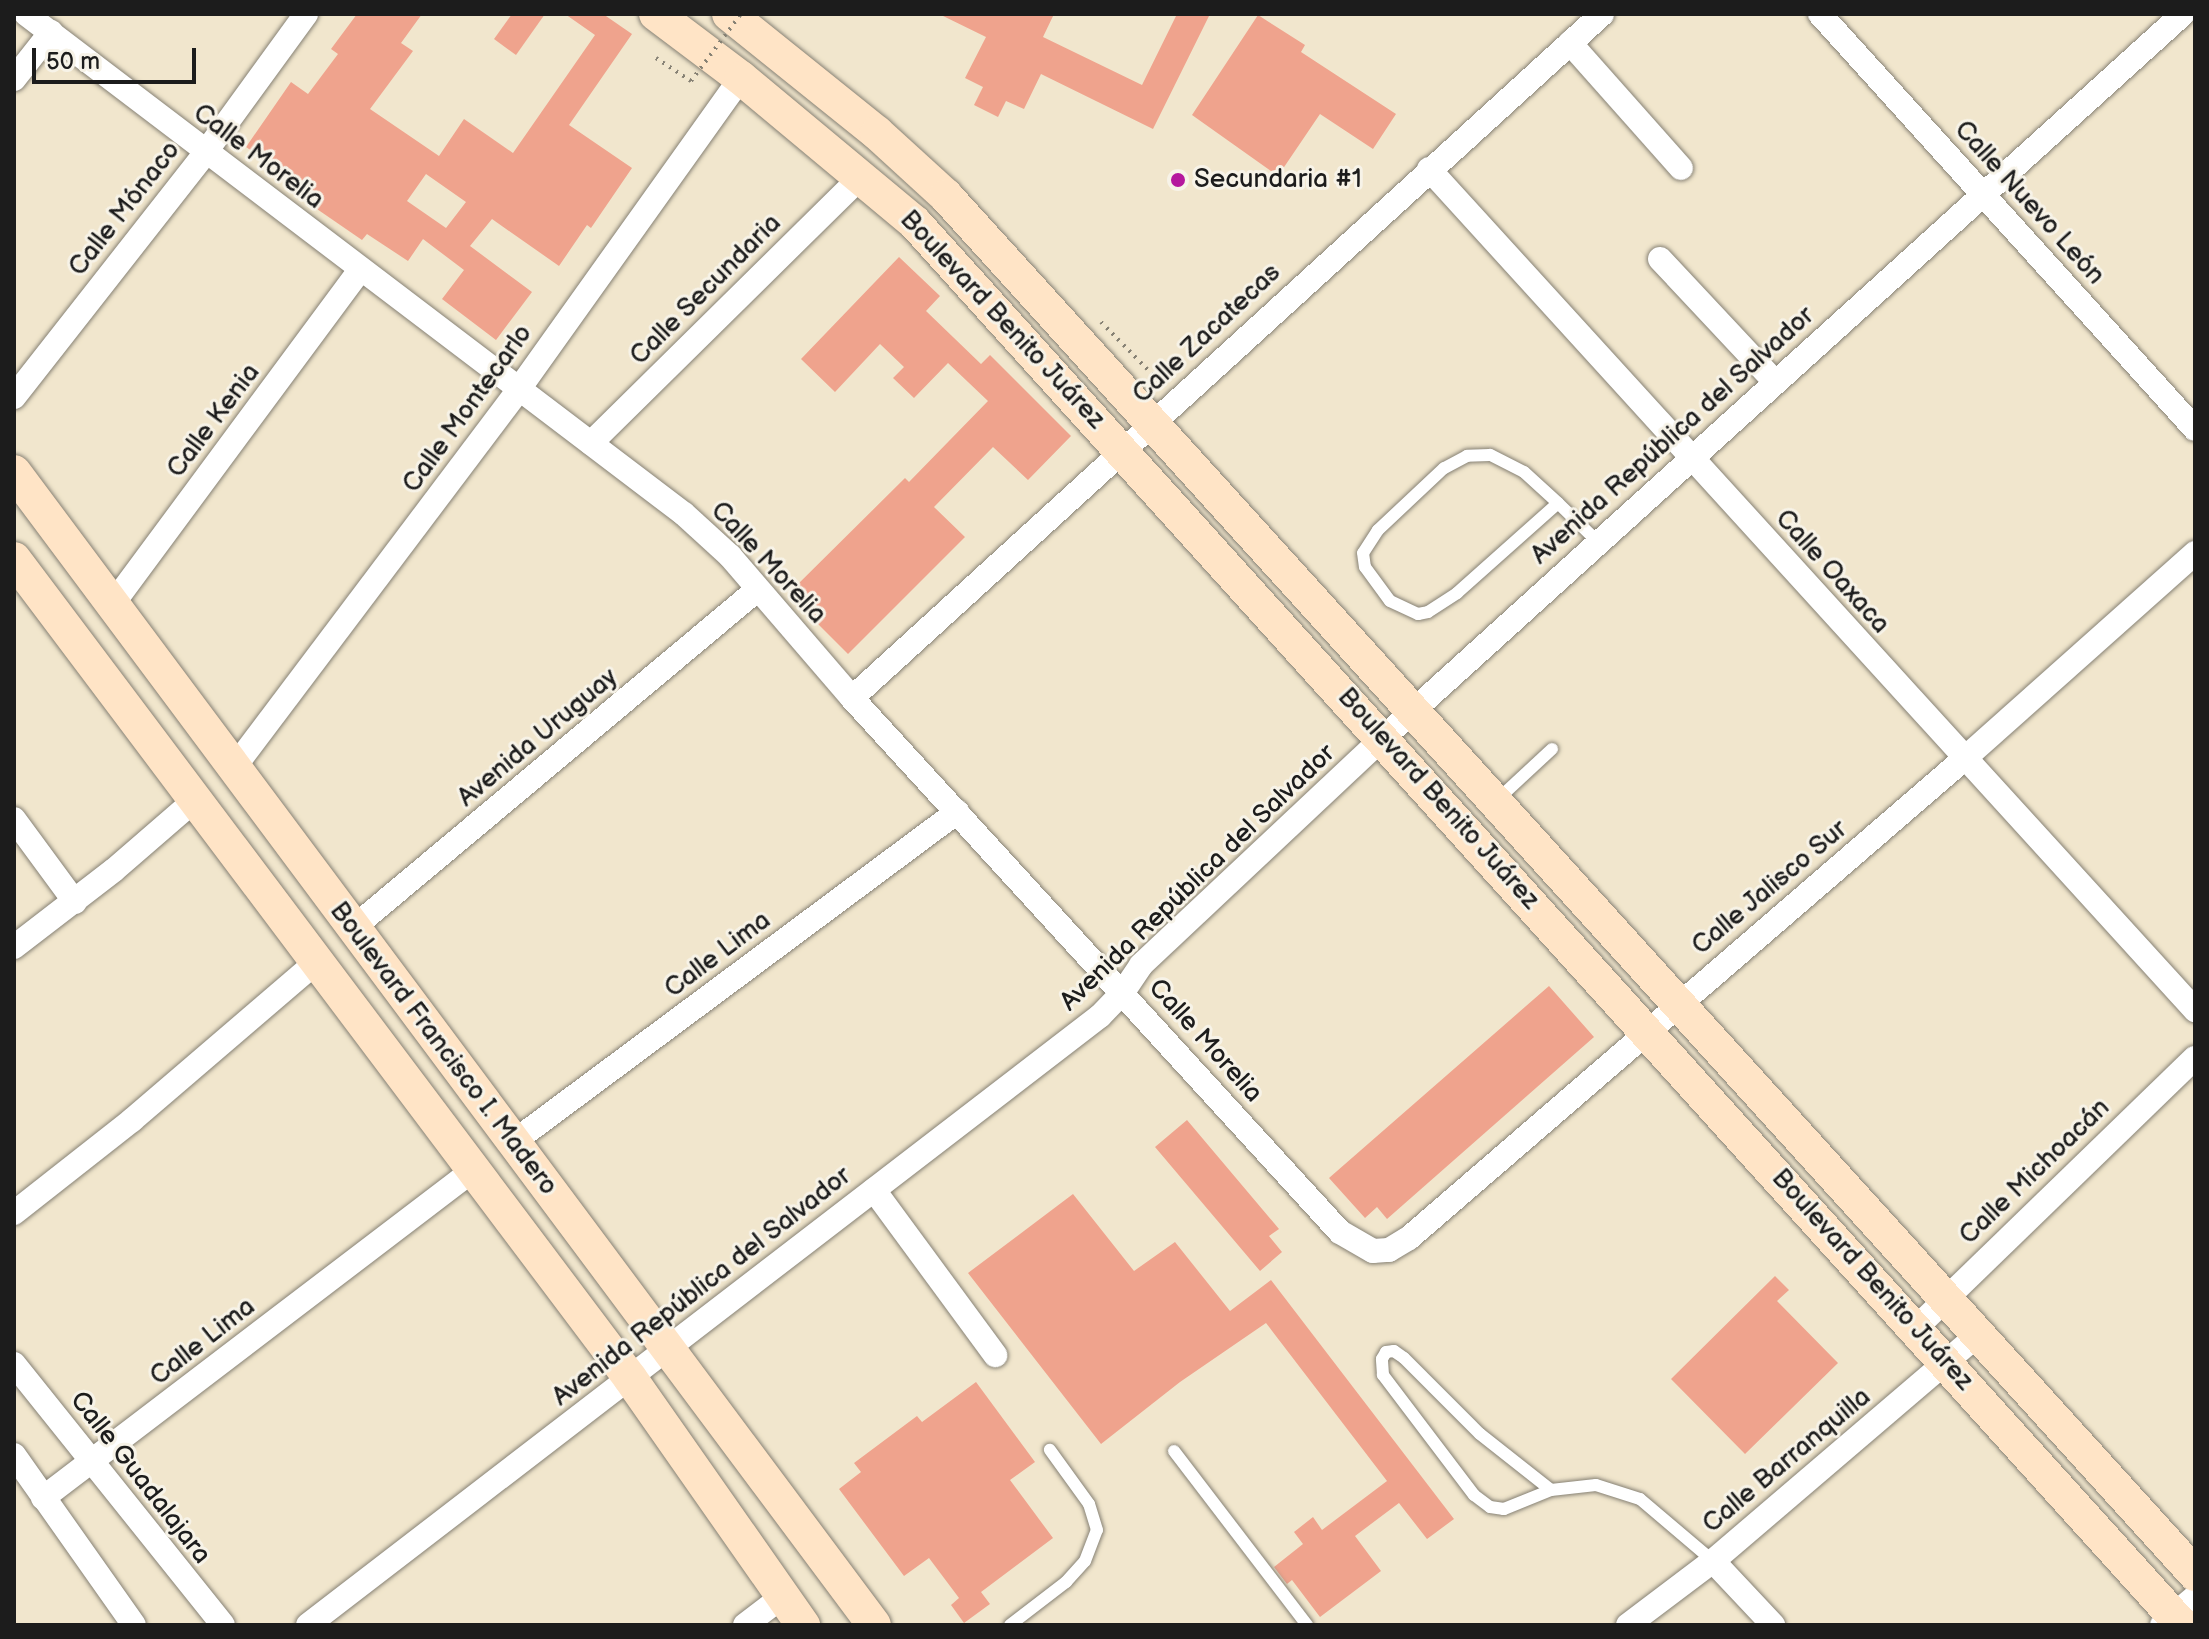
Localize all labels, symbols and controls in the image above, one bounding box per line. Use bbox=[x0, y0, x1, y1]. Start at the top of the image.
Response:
scale bar bbox=[36, 32, 200, 82]
text: 50 m bbox=[46, 47, 100, 76]
street label: Calle Morelia bbox=[187, 98, 329, 216]
street label: Calle Nuevo León bbox=[1947, 115, 2111, 291]
street label: Calle Mónaco bbox=[63, 135, 187, 283]
place label: Secundaria #1 bbox=[1194, 164, 1362, 196]
marker: Secundaria #1 bbox=[1169, 171, 1187, 189]
street label: Boulevard Benito Juárez bbox=[892, 204, 1112, 436]
street label: Calle Secundaria bbox=[624, 208, 788, 372]
street label: Calle Zacatecas bbox=[1127, 258, 1287, 410]
street label: Avenida República del Salvador bbox=[1525, 300, 1821, 572]
street label: Calle Montecarlo bbox=[397, 319, 539, 499]
street label: Calle Kenia bbox=[161, 358, 267, 484]
street label: Calle Morelia bbox=[704, 496, 832, 630]
street label: Calle Oaxaca bbox=[1768, 504, 1896, 640]
street label: Avenida Uruguay bbox=[452, 662, 624, 814]
street label: Boulevard Benito Juárez bbox=[1330, 682, 1546, 916]
street label: Avenida República del Salvador bbox=[1054, 738, 1342, 1018]
street label: Calle Jalisco Sur bbox=[1685, 813, 1855, 963]
street label: Boulevard Francisco I. Madero bbox=[323, 896, 563, 1202]
street label: Calle Lima bbox=[659, 905, 777, 1005]
street label: Calle Morelia bbox=[1142, 973, 1268, 1109]
street label: Calle Michoacán bbox=[1953, 1093, 2117, 1251]
street label: Avenida República del Salvador bbox=[546, 1161, 858, 1413]
street label: Boulevard Benito Juárez bbox=[1764, 1163, 1980, 1397]
street label: Calle Lima bbox=[144, 1291, 262, 1393]
street label: Calle Barranquilla bbox=[1697, 1382, 1877, 1540]
street label: Calle Guadalajara bbox=[63, 1386, 217, 1570]

